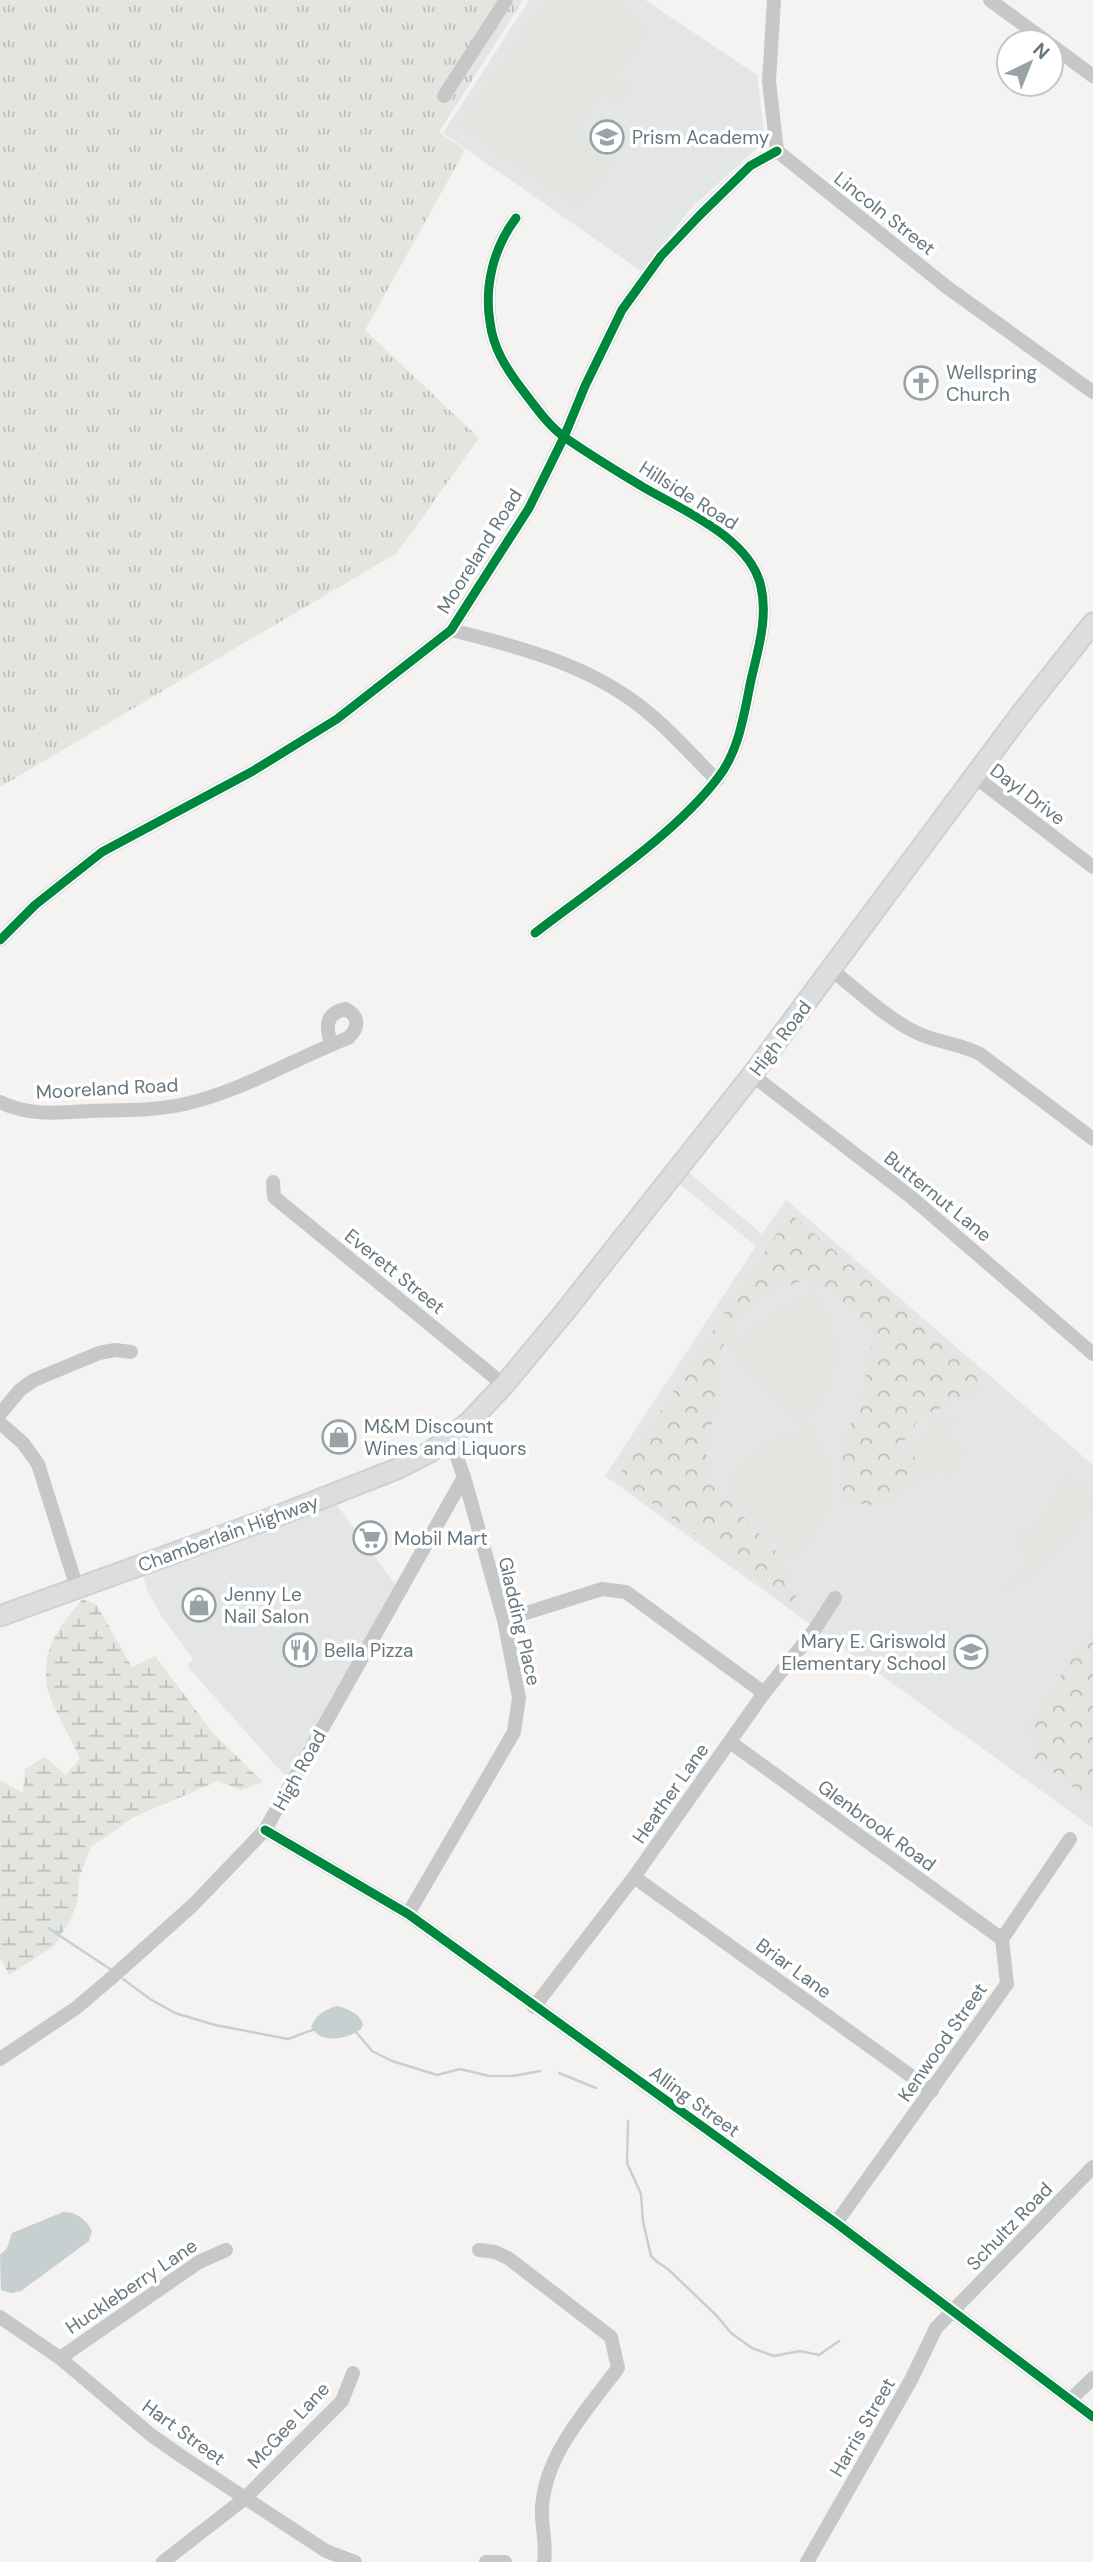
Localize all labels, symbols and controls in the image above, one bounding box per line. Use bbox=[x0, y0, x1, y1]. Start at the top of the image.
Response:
north arrow bbox=[995, 28, 1065, 98]
text: N bbox=[1028, 37, 1055, 65]
school or university icon: Prism Academy bbox=[588, 118, 626, 156]
place label: Prism Academy bbox=[632, 125, 770, 150]
street label: Lincoln Street bbox=[829, 166, 940, 261]
place label: Wellspring Church bbox=[946, 360, 1038, 407]
church icon: Wellspring Church bbox=[902, 364, 940, 402]
street label: Hillside Road bbox=[635, 455, 743, 536]
street label: Mooreland Road bbox=[431, 484, 528, 618]
street label: Dayl Drive bbox=[985, 758, 1070, 831]
street label: High Road bbox=[744, 996, 817, 1081]
street label: Mooreland Road bbox=[35, 1072, 179, 1105]
street label: Butternut Lane bbox=[879, 1145, 997, 1247]
street label: Everett Street bbox=[339, 1223, 450, 1319]
place label: M&M Discount Wines and Liquors bbox=[364, 1414, 527, 1461]
shop icon: M&M Discount Wines and Liquors bbox=[320, 1418, 358, 1456]
street label: Chamberlain Highway bbox=[134, 1489, 322, 1578]
supermarket icon: Mobil Mart bbox=[351, 1519, 389, 1557]
place label: Mobil Mart bbox=[394, 1526, 488, 1551]
street label: Gladding Place bbox=[493, 1554, 546, 1688]
place label: Jenny Le Nail Salon bbox=[224, 1582, 309, 1629]
shop icon: Jenny Le Nail Salon bbox=[180, 1586, 218, 1624]
place label: Mary E. Griswold Elementary School bbox=[782, 1629, 946, 1676]
restaurant icon: Bella Pizza bbox=[281, 1631, 319, 1669]
school or university icon: Mary E. Griswold Elementary School bbox=[952, 1633, 990, 1671]
place label: Bella Pizza bbox=[324, 1638, 413, 1663]
street label: High Road bbox=[267, 1726, 332, 1815]
street label: Heather Lane bbox=[627, 1738, 714, 1848]
street label: Glenbrook Road bbox=[813, 1774, 941, 1877]
street label: Briar Lane bbox=[751, 1933, 836, 2004]
street label: Kenwood Street bbox=[892, 1978, 993, 2107]
street label: Alling Street bbox=[644, 2060, 745, 2143]
street label: Schultz Road bbox=[961, 2177, 1058, 2276]
street label: Huckleberry Lane bbox=[61, 2233, 202, 2340]
street label: Harris Street bbox=[824, 2373, 901, 2481]
street label: McGee Lane bbox=[242, 2377, 335, 2474]
street label: Hart Street bbox=[137, 2394, 230, 2471]

